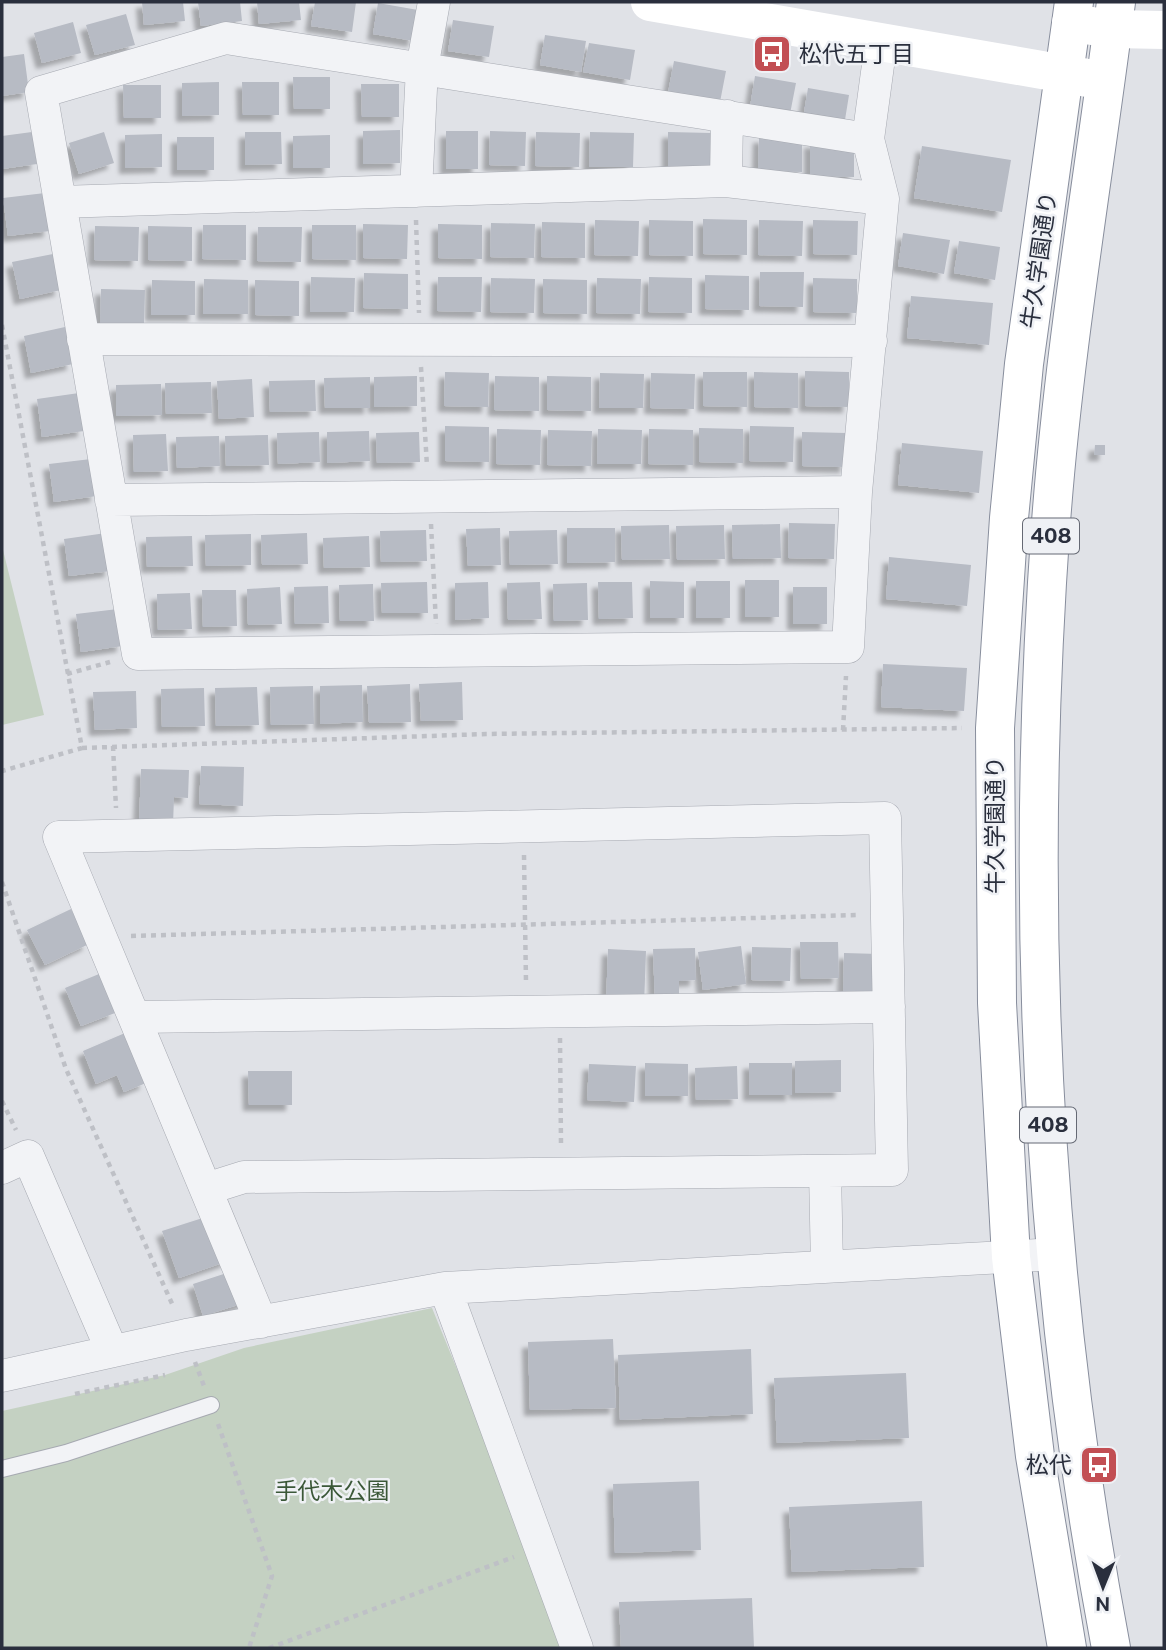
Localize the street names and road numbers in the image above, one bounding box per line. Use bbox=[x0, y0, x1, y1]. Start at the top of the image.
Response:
street label: 牛久学園通り bbox=[1016, 190, 1061, 330]
road number: 408 bbox=[1023, 518, 1079, 554]
street label: 牛久学園通り bbox=[981, 756, 1008, 894]
road number: 408 bbox=[1020, 1108, 1076, 1142]

